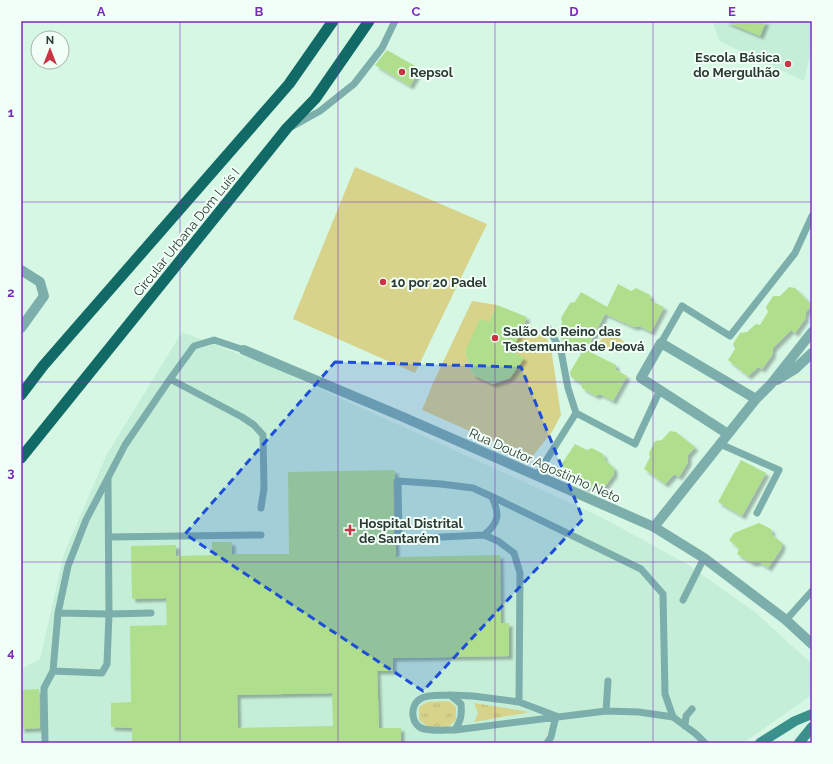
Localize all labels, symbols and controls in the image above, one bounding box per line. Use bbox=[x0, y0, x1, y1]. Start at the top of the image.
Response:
text: A bbox=[97, 4, 106, 19]
text: B bbox=[255, 4, 264, 19]
text: C bbox=[412, 4, 421, 19]
text: D bbox=[569, 4, 579, 19]
text: E bbox=[728, 4, 736, 19]
north arrow bbox=[30, 30, 70, 70]
text: N bbox=[46, 34, 54, 47]
place label: Escola Básica do Mergulhão bbox=[693, 50, 781, 80]
marker: Escola Básica do Mergulhão bbox=[783, 59, 793, 69]
place label: Repsol bbox=[410, 65, 454, 80]
marker: Repsol bbox=[397, 67, 407, 77]
text: 1 bbox=[8, 105, 15, 120]
street label: Circular Urbana Dom Luís I bbox=[130, 166, 242, 299]
place label: 10 por 20 Padel bbox=[391, 275, 488, 290]
marker: 10 por 20 Padel bbox=[378, 277, 388, 287]
text: 2 bbox=[7, 285, 15, 300]
place label: Salão do Reino das Testemunhas de Jeová bbox=[503, 324, 645, 354]
marker: Salão do Reino das Testemunhas de Jeová bbox=[490, 333, 500, 343]
street label: Rua Doutor Agostinho Neto bbox=[467, 425, 623, 506]
text: 3 bbox=[7, 465, 15, 480]
place label: Hospital Distrital de Santarém bbox=[359, 516, 464, 546]
marker: Hospital Distrital de Santarém bbox=[344, 524, 356, 536]
text: 4 bbox=[7, 645, 15, 660]

